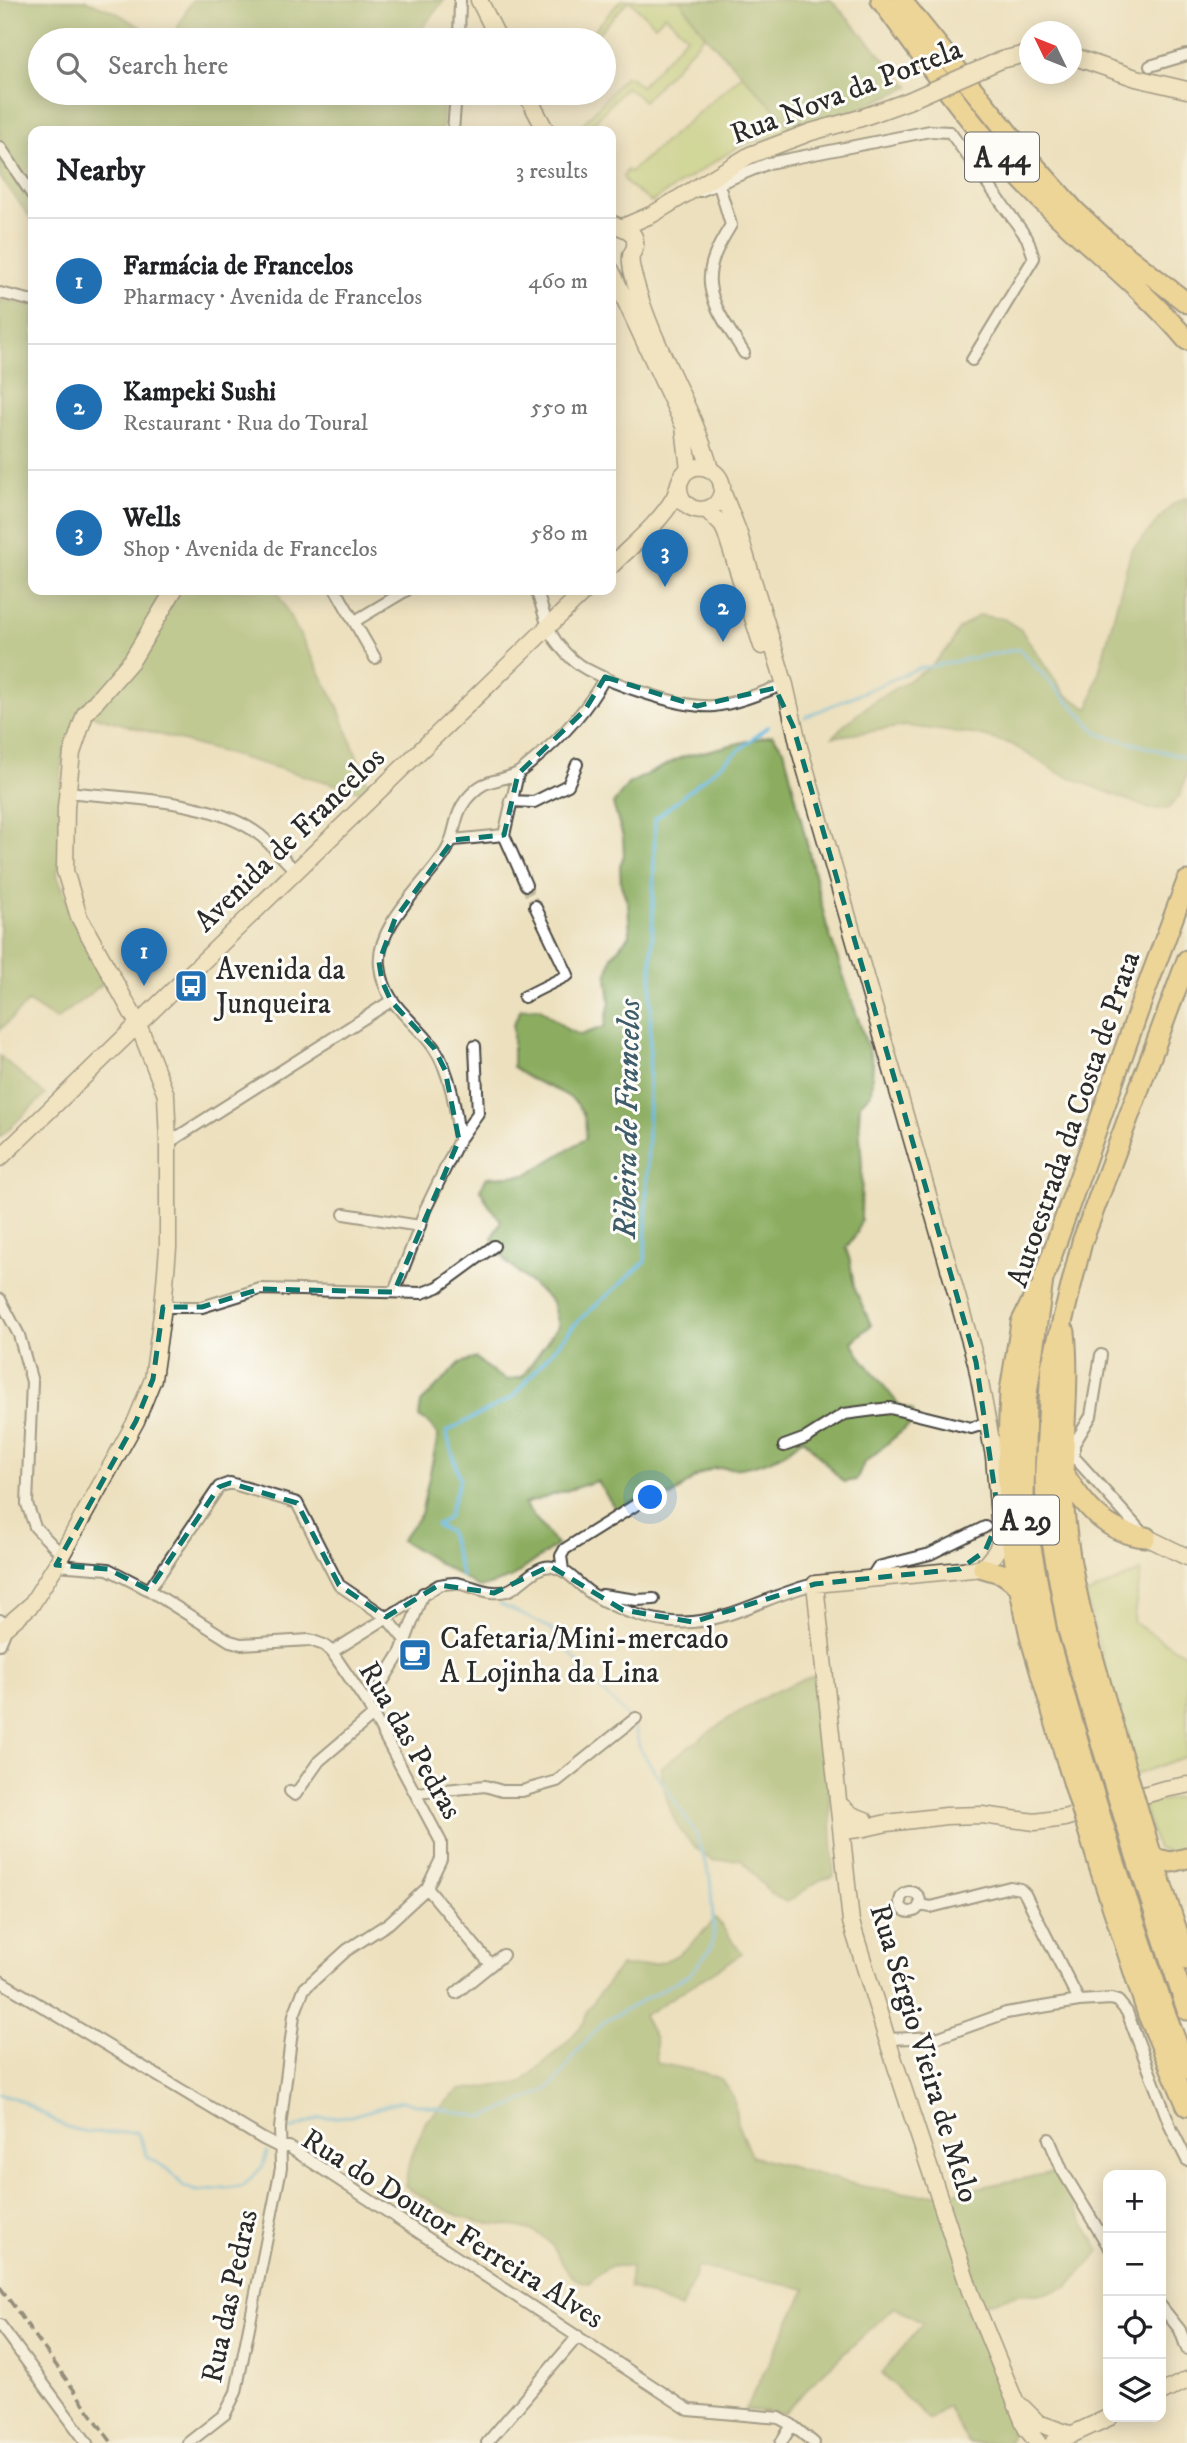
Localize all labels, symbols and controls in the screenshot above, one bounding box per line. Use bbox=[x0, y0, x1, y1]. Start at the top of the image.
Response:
north arrow bbox=[1019, 21, 1082, 84]
search box bbox=[28, 28, 616, 105]
street label: Rua Nova da Portela bbox=[726, 31, 968, 154]
icon: search bbox=[52, 48, 90, 86]
text: Search here bbox=[108, 50, 228, 83]
road number: A 44 bbox=[965, 132, 1039, 182]
text: Nearby bbox=[56, 153, 145, 190]
text: 3 results bbox=[516, 157, 588, 186]
text: Farmácia de Francelos bbox=[123, 250, 353, 283]
text: 1 bbox=[75, 267, 83, 296]
text: 460 m bbox=[528, 267, 588, 296]
text: Pharmacy · Avenida de Francelos bbox=[123, 283, 422, 312]
text: Kampeki Sushi bbox=[123, 376, 276, 409]
text: 2 bbox=[73, 393, 85, 422]
text: 550 m bbox=[531, 393, 588, 422]
text: Restaurant · Rua do Toural bbox=[123, 409, 368, 438]
text: Wells bbox=[123, 502, 181, 535]
text: 3 bbox=[75, 519, 83, 548]
text: 580 m bbox=[531, 519, 588, 548]
pin: 3 bbox=[642, 529, 688, 587]
text: Shop · Avenida de Francelos bbox=[123, 535, 377, 564]
pin: 2 bbox=[700, 584, 746, 642]
street label: Avenida de Francelos bbox=[187, 740, 393, 940]
pin: 1 bbox=[121, 928, 167, 986]
street label: Autoestrada da Costa de Prata bbox=[999, 946, 1149, 1292]
place label: Avenida da Junqueira bbox=[213, 952, 346, 1023]
bus stop icon: Avenida da Junqueira bbox=[172, 967, 210, 1005]
water label: Ribeira de Francelos bbox=[606, 998, 650, 1240]
your location bbox=[633, 1480, 667, 1514]
road number: A 29 bbox=[993, 1496, 1059, 1544]
place label: Cafetaria/Mini-mercado A Lojinha da Lina bbox=[440, 1621, 729, 1692]
cafe icon: Cafetaria/Mini-mercado A Lojinha da Lina bbox=[396, 1636, 434, 1674]
street label: Rua das Pedras bbox=[350, 1655, 470, 1826]
street label: Rua Sérgio Vieira de Melo bbox=[861, 1900, 987, 2207]
street label: Rua do Doutor Ferreira Alves bbox=[294, 2121, 610, 2337]
map controls bbox=[1103, 2170, 1166, 2422]
button: + bbox=[1103, 2170, 1166, 2233]
street label: Rua das Pedras bbox=[194, 2206, 267, 2386]
button: − bbox=[1103, 2233, 1166, 2296]
button: locate bbox=[1103, 2296, 1166, 2359]
button: layers bbox=[1103, 2359, 1166, 2422]

